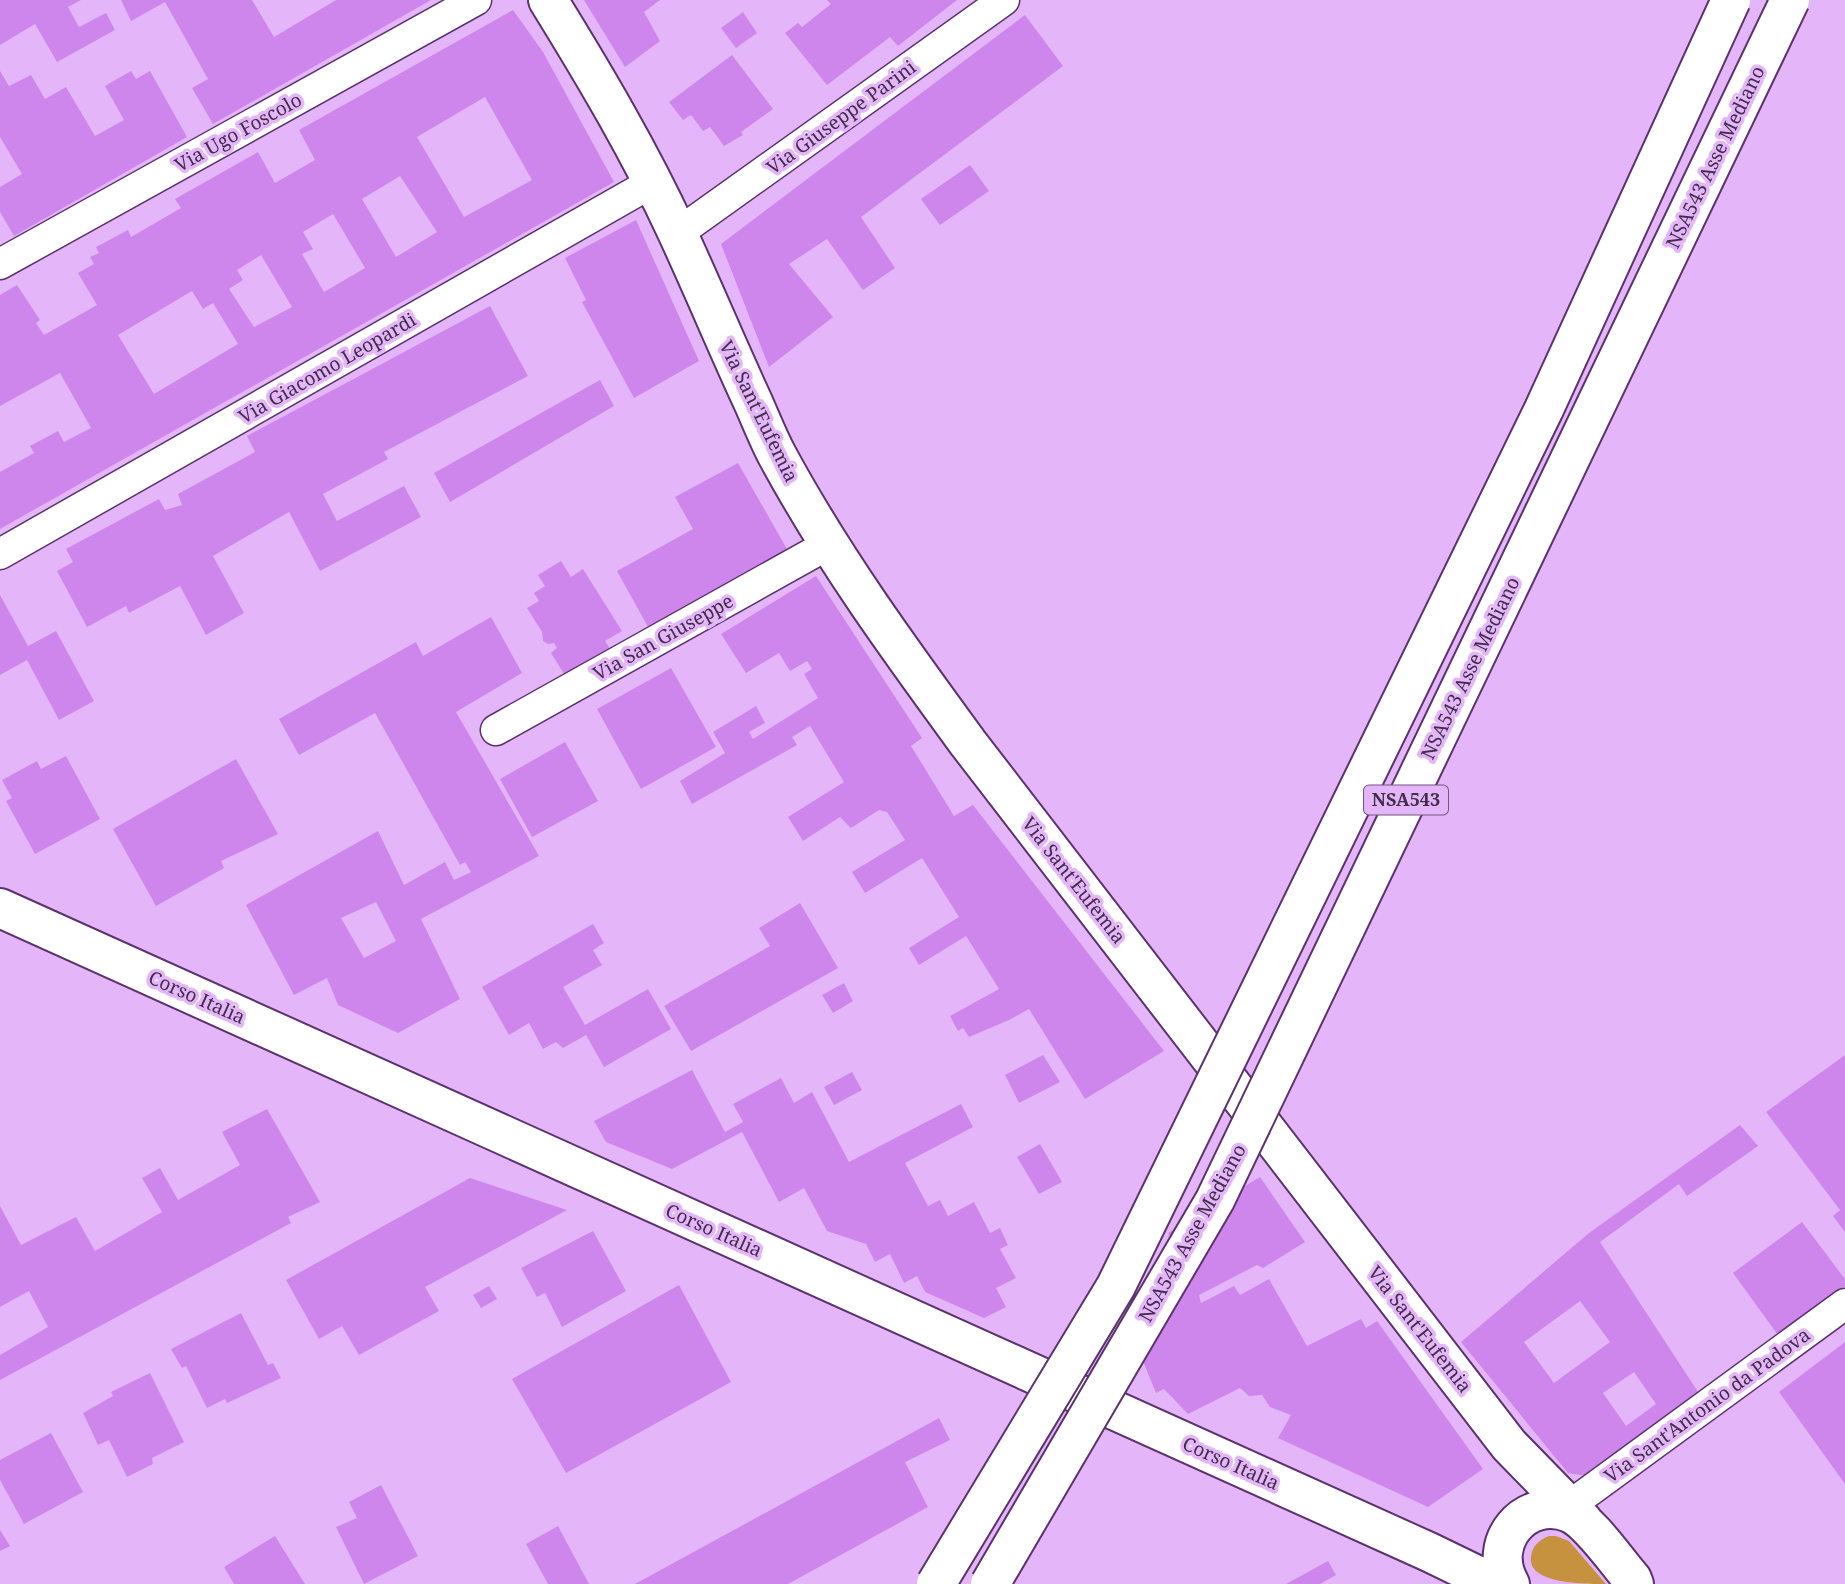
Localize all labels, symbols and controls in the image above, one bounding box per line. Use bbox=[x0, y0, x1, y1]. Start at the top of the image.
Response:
street label: Via Giuseppe Parini bbox=[761, 54, 921, 180]
street label: NSA543 Asse Mediano bbox=[1659, 61, 1771, 253]
street label: Via Ugo Foscolo bbox=[170, 86, 306, 178]
street label: Via Giacomo Leopardi bbox=[233, 306, 421, 430]
street label: Via Sant'Eufemia bbox=[713, 336, 805, 486]
street label: NSA543 Asse Mediano bbox=[1414, 572, 1526, 764]
street label: Via San Giuseppe bbox=[588, 588, 738, 686]
road number: NSA543 bbox=[1364, 786, 1448, 814]
street label: Via Sant'Eufemia bbox=[1016, 811, 1132, 949]
street label: Corso Italia bbox=[145, 964, 249, 1030]
street label: NSA543 Asse Mediano bbox=[1132, 1139, 1252, 1327]
street label: Corso Italia bbox=[662, 1197, 766, 1263]
street label: Via Sant'Eufemia bbox=[1362, 1260, 1478, 1398]
street label: Via Sant'Antonio da Padova bbox=[1599, 1321, 1815, 1489]
street label: Corso Italia bbox=[1179, 1430, 1283, 1496]

